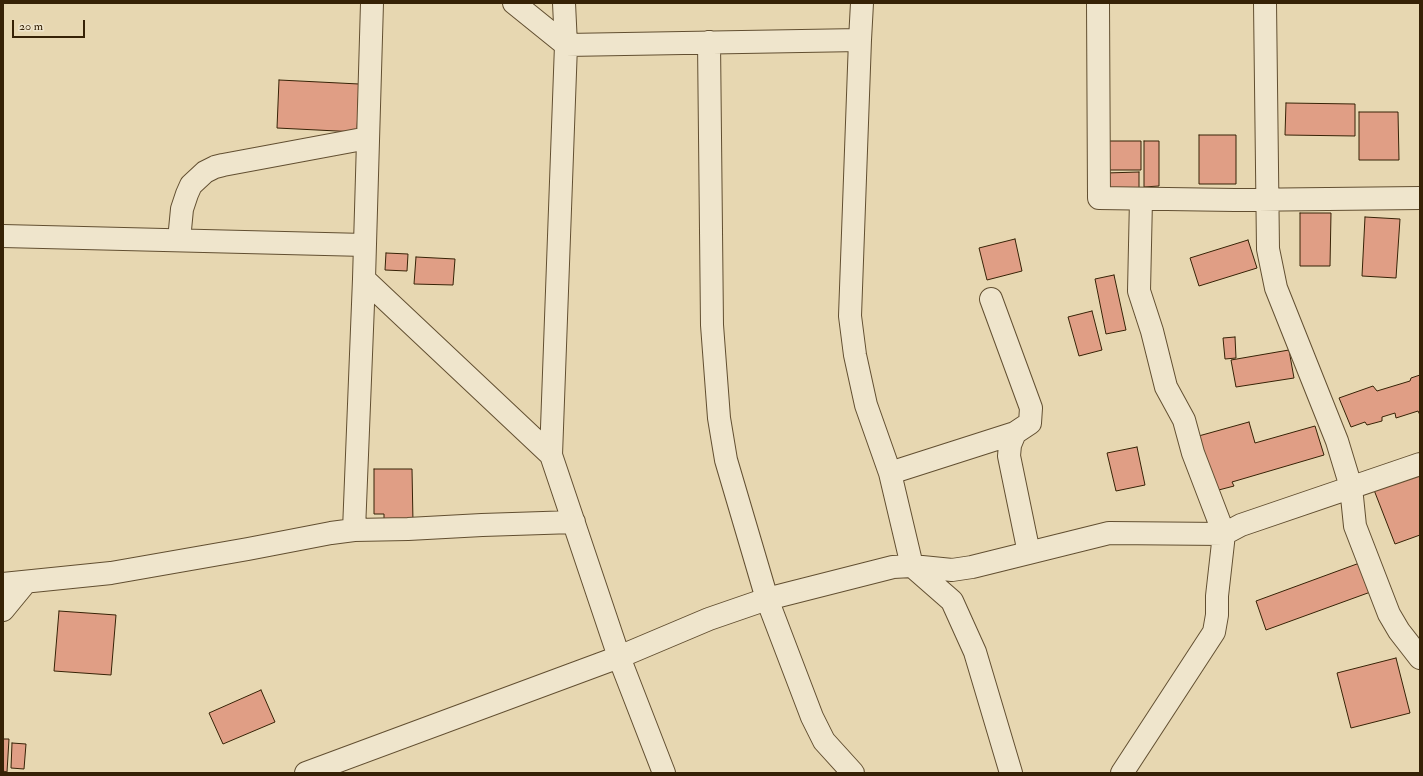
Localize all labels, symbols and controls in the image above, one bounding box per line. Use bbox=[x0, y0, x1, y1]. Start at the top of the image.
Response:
scale bar bbox=[14, 12, 87, 38]
text: 20 m bbox=[19, 19, 43, 34]

